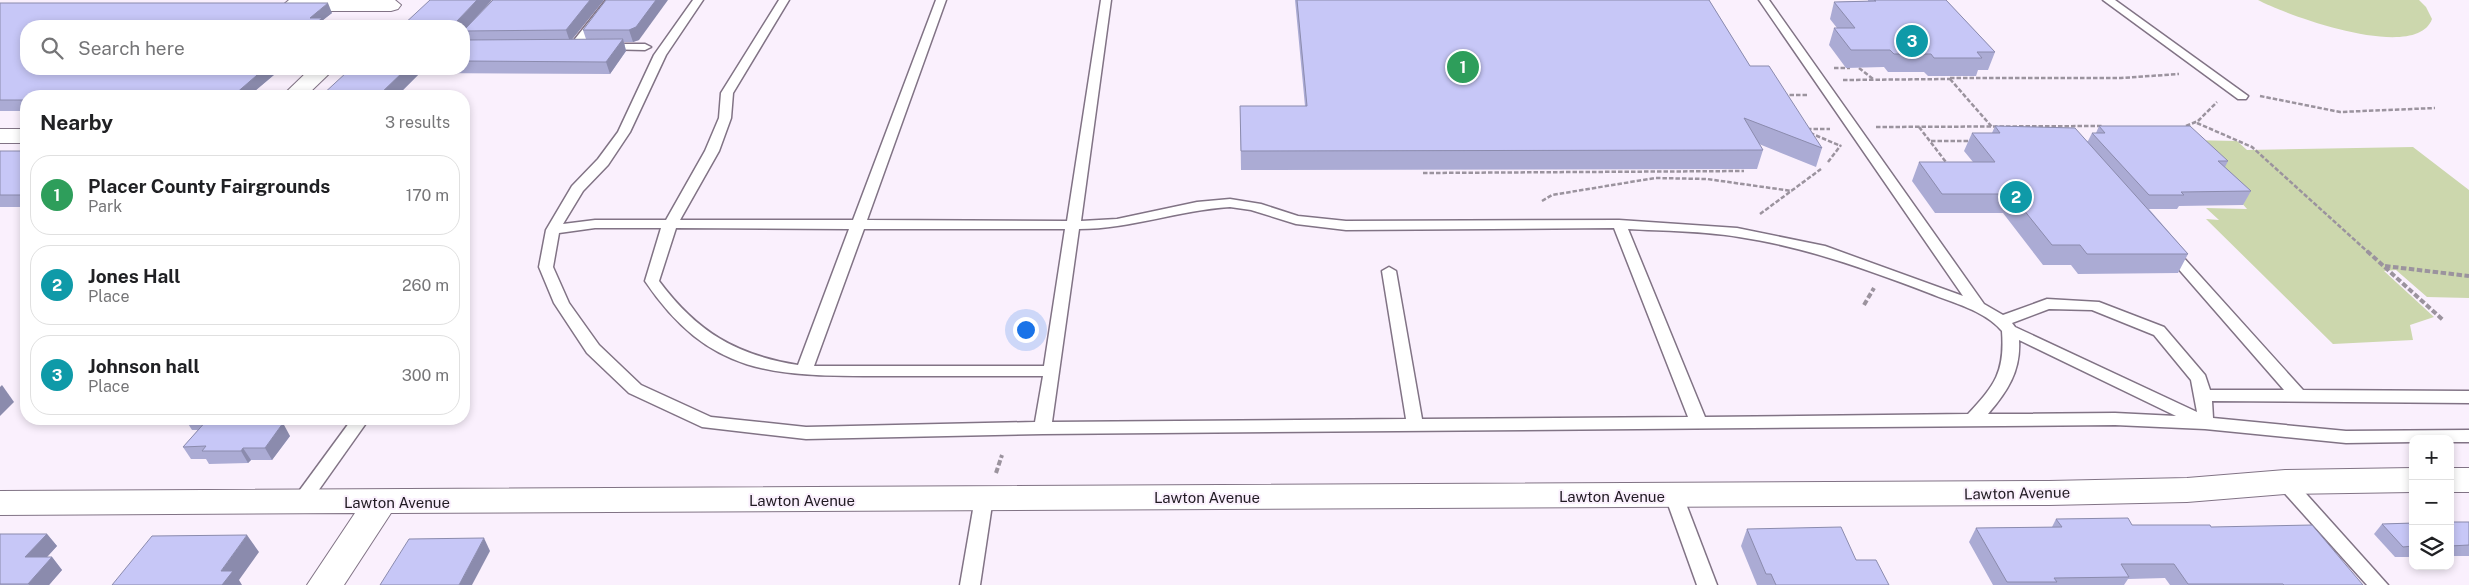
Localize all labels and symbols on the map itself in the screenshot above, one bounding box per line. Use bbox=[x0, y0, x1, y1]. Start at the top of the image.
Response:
pin: 3 bbox=[1896, 22, 1928, 60]
pin: 1 bbox=[1447, 48, 1479, 86]
pin: 2 bbox=[2000, 178, 2032, 216]
your location bbox=[1013, 317, 1039, 343]
street label: Lawton Avenue bbox=[1964, 484, 2070, 502]
street label: Lawton Avenue bbox=[1559, 488, 1665, 505]
street label: Lawton Avenue bbox=[1154, 489, 1260, 506]
street label: Lawton Avenue bbox=[749, 492, 855, 509]
street label: Lawton Avenue bbox=[344, 494, 450, 511]

